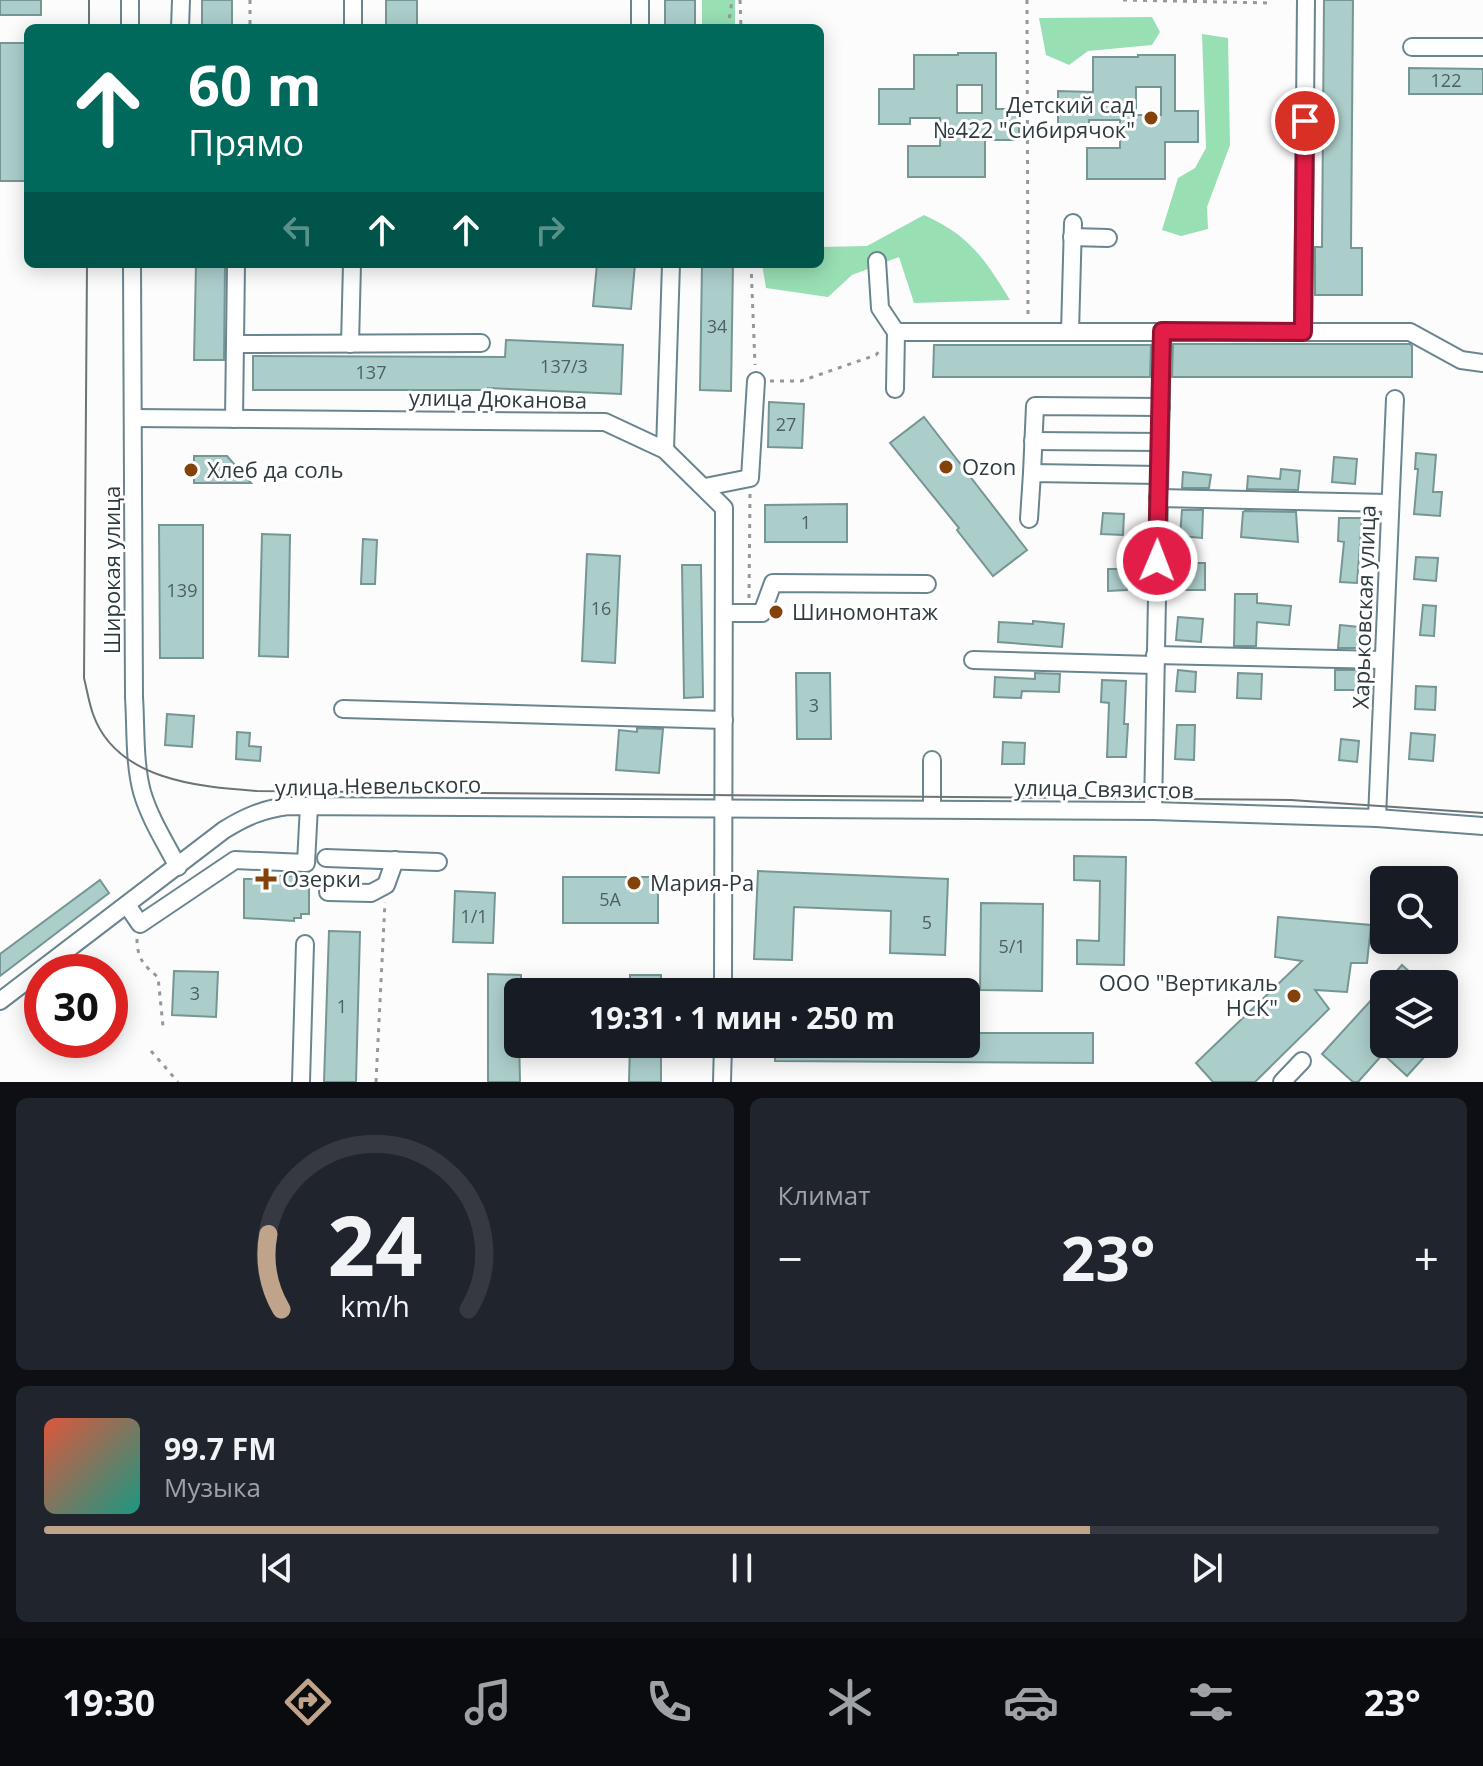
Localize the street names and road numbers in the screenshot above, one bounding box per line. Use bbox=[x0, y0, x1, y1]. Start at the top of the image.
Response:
street label: улица Дюканова bbox=[409, 381, 587, 415]
street label: Широкая улица bbox=[96, 486, 126, 654]
street label: Харьковская улица bbox=[1344, 504, 1382, 710]
street label: улица Невельского bbox=[275, 768, 481, 802]
street label: улица Связистов bbox=[1014, 771, 1194, 805]

